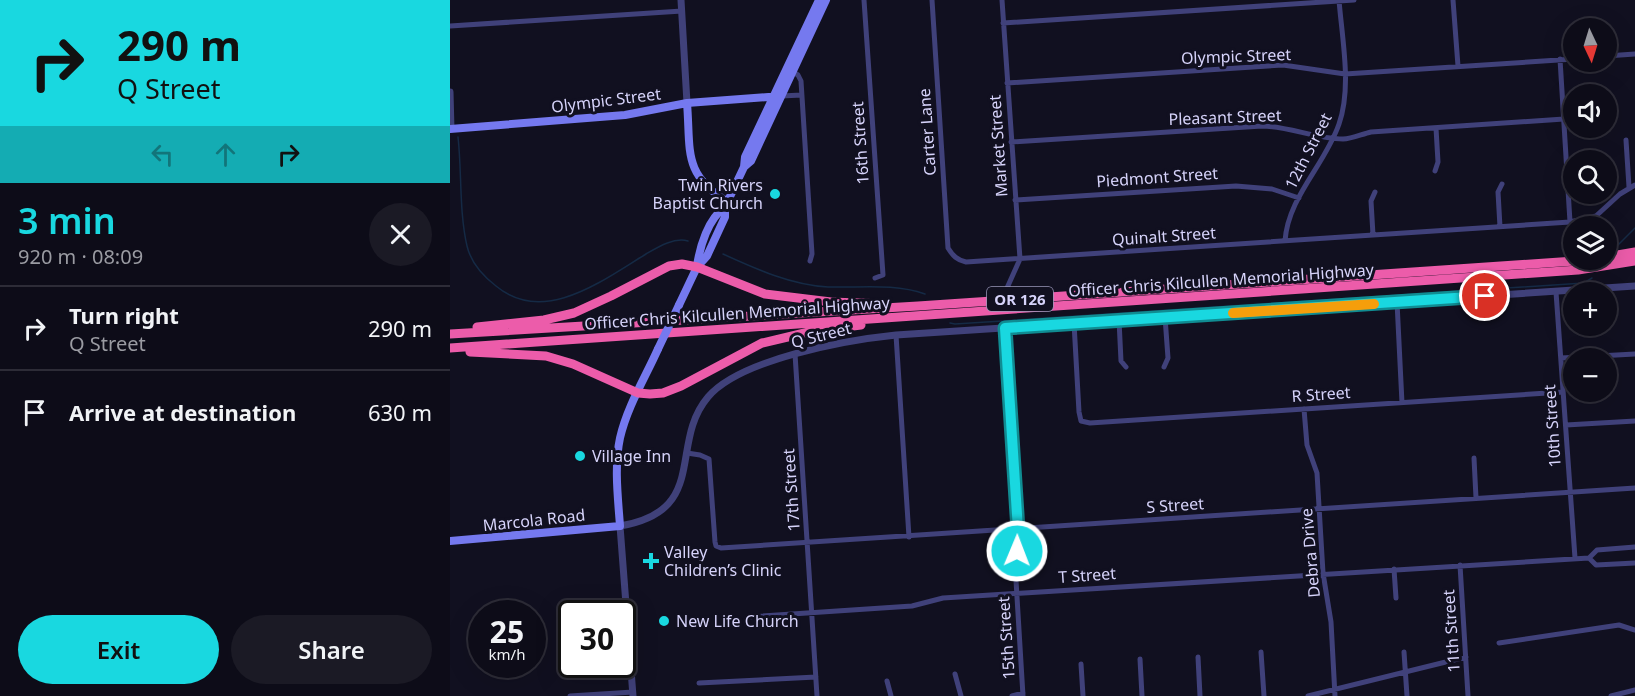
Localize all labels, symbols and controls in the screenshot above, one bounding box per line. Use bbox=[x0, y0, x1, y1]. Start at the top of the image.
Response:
text: 290 m bbox=[117, 16, 241, 73]
north arrow bbox=[1563, 18, 1617, 72]
map controls bbox=[1563, 18, 1617, 402]
icon: right bbox=[18, 24, 96, 102]
street label: Olympic Street bbox=[1181, 43, 1292, 69]
text: Q Street bbox=[117, 70, 221, 107]
street label: Olympic Street bbox=[550, 82, 662, 118]
button: sound bbox=[1563, 84, 1617, 138]
street label: Carter Lane bbox=[913, 88, 941, 176]
street label: Market Street bbox=[983, 94, 1013, 198]
street label: 16th Street bbox=[846, 101, 874, 185]
street label: Pleasant Street bbox=[1168, 104, 1282, 130]
street label: 12th Street bbox=[1279, 109, 1337, 193]
icon: left bbox=[146, 138, 179, 171]
icon: ahead bbox=[209, 138, 242, 171]
icon: right bbox=[272, 138, 305, 171]
button: search bbox=[1563, 150, 1617, 204]
street label: Piedmont Street bbox=[1095, 162, 1219, 192]
place label: Twin Rivers Baptist Church bbox=[653, 174, 763, 214]
marker: Twin Rivers Baptist Church bbox=[768, 187, 782, 201]
text: 3 min bbox=[18, 196, 116, 245]
button: close bbox=[369, 203, 432, 266]
button: layers bbox=[1563, 216, 1617, 270]
street label: Quinalt Street bbox=[1111, 221, 1217, 251]
text: 920 m · 08:09 bbox=[18, 243, 143, 270]
street label: Officer Chris Kilcullen Memorial Highway bbox=[1067, 258, 1375, 302]
pin bbox=[1459, 270, 1510, 321]
icon: arrive bbox=[1468, 279, 1501, 312]
button: + bbox=[1563, 282, 1617, 336]
road number: OR 126 bbox=[987, 287, 1053, 311]
street label: Officer Chris Kilcullen Memorial Highway bbox=[583, 291, 891, 335]
text: Turn right bbox=[69, 300, 179, 330]
icon: right bbox=[18, 312, 51, 345]
text: 290 m bbox=[368, 313, 432, 343]
street label: Q Street bbox=[789, 317, 854, 353]
text: Q Street bbox=[69, 330, 146, 357]
button: − bbox=[1563, 348, 1617, 402]
street label: R Street bbox=[1291, 381, 1351, 407]
street label: 10th Street bbox=[1538, 384, 1566, 468]
icon: arrive bbox=[18, 396, 51, 429]
text: Arrive at destination bbox=[69, 397, 296, 427]
text: 630 m bbox=[368, 397, 432, 427]
place label: Village Inn bbox=[592, 445, 671, 467]
street label: 17th Street bbox=[777, 448, 805, 532]
marker: Village Inn bbox=[573, 449, 587, 463]
street label: S Street bbox=[1145, 492, 1205, 518]
street label: Marcola Road bbox=[482, 504, 586, 536]
street label: Debra Drive bbox=[1295, 507, 1325, 599]
position arrow bbox=[985, 519, 1049, 583]
place label: Valley Children’s Clinic bbox=[664, 541, 782, 581]
marker: Valley Children’s Clinic bbox=[642, 552, 660, 570]
street label: T Street bbox=[1057, 562, 1117, 588]
street label: 11th Street bbox=[1437, 589, 1465, 673]
street label: 15th Street bbox=[992, 596, 1020, 680]
speed limit sign: 30 bbox=[558, 600, 636, 678]
place label: New Life Church bbox=[676, 610, 799, 632]
text: 25 bbox=[490, 611, 524, 652]
marker: New Life Church bbox=[657, 614, 671, 628]
button: Exit bbox=[18, 615, 219, 684]
button: Share bbox=[231, 615, 432, 684]
text: km/h bbox=[489, 644, 525, 664]

